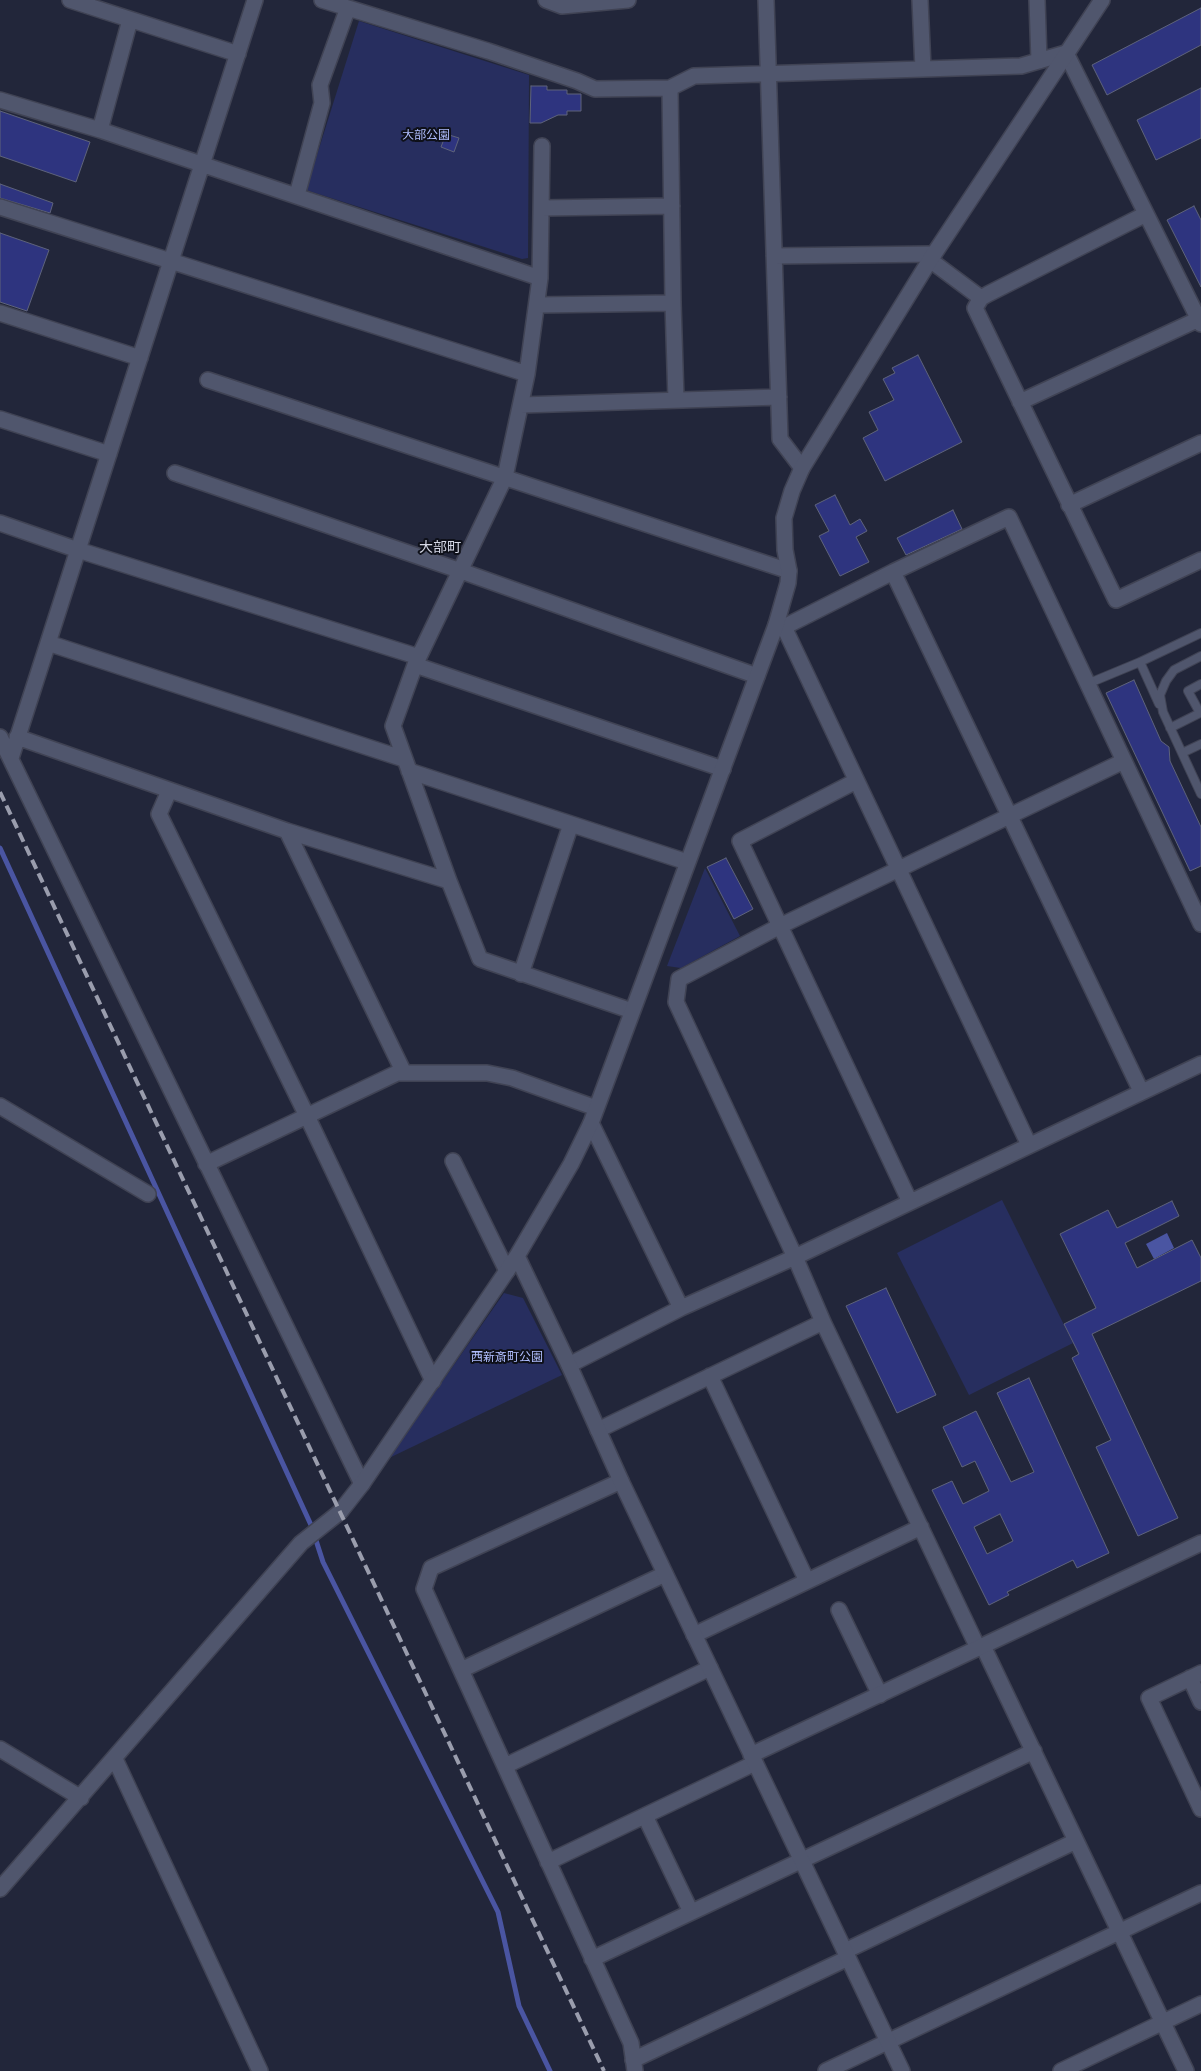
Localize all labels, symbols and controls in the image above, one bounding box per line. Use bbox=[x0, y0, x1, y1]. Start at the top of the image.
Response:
park label: 大部公園 bbox=[402, 128, 450, 142]
district label: 大部町 bbox=[419, 540, 461, 556]
park label: 西新斎町公園 bbox=[471, 1350, 543, 1364]

